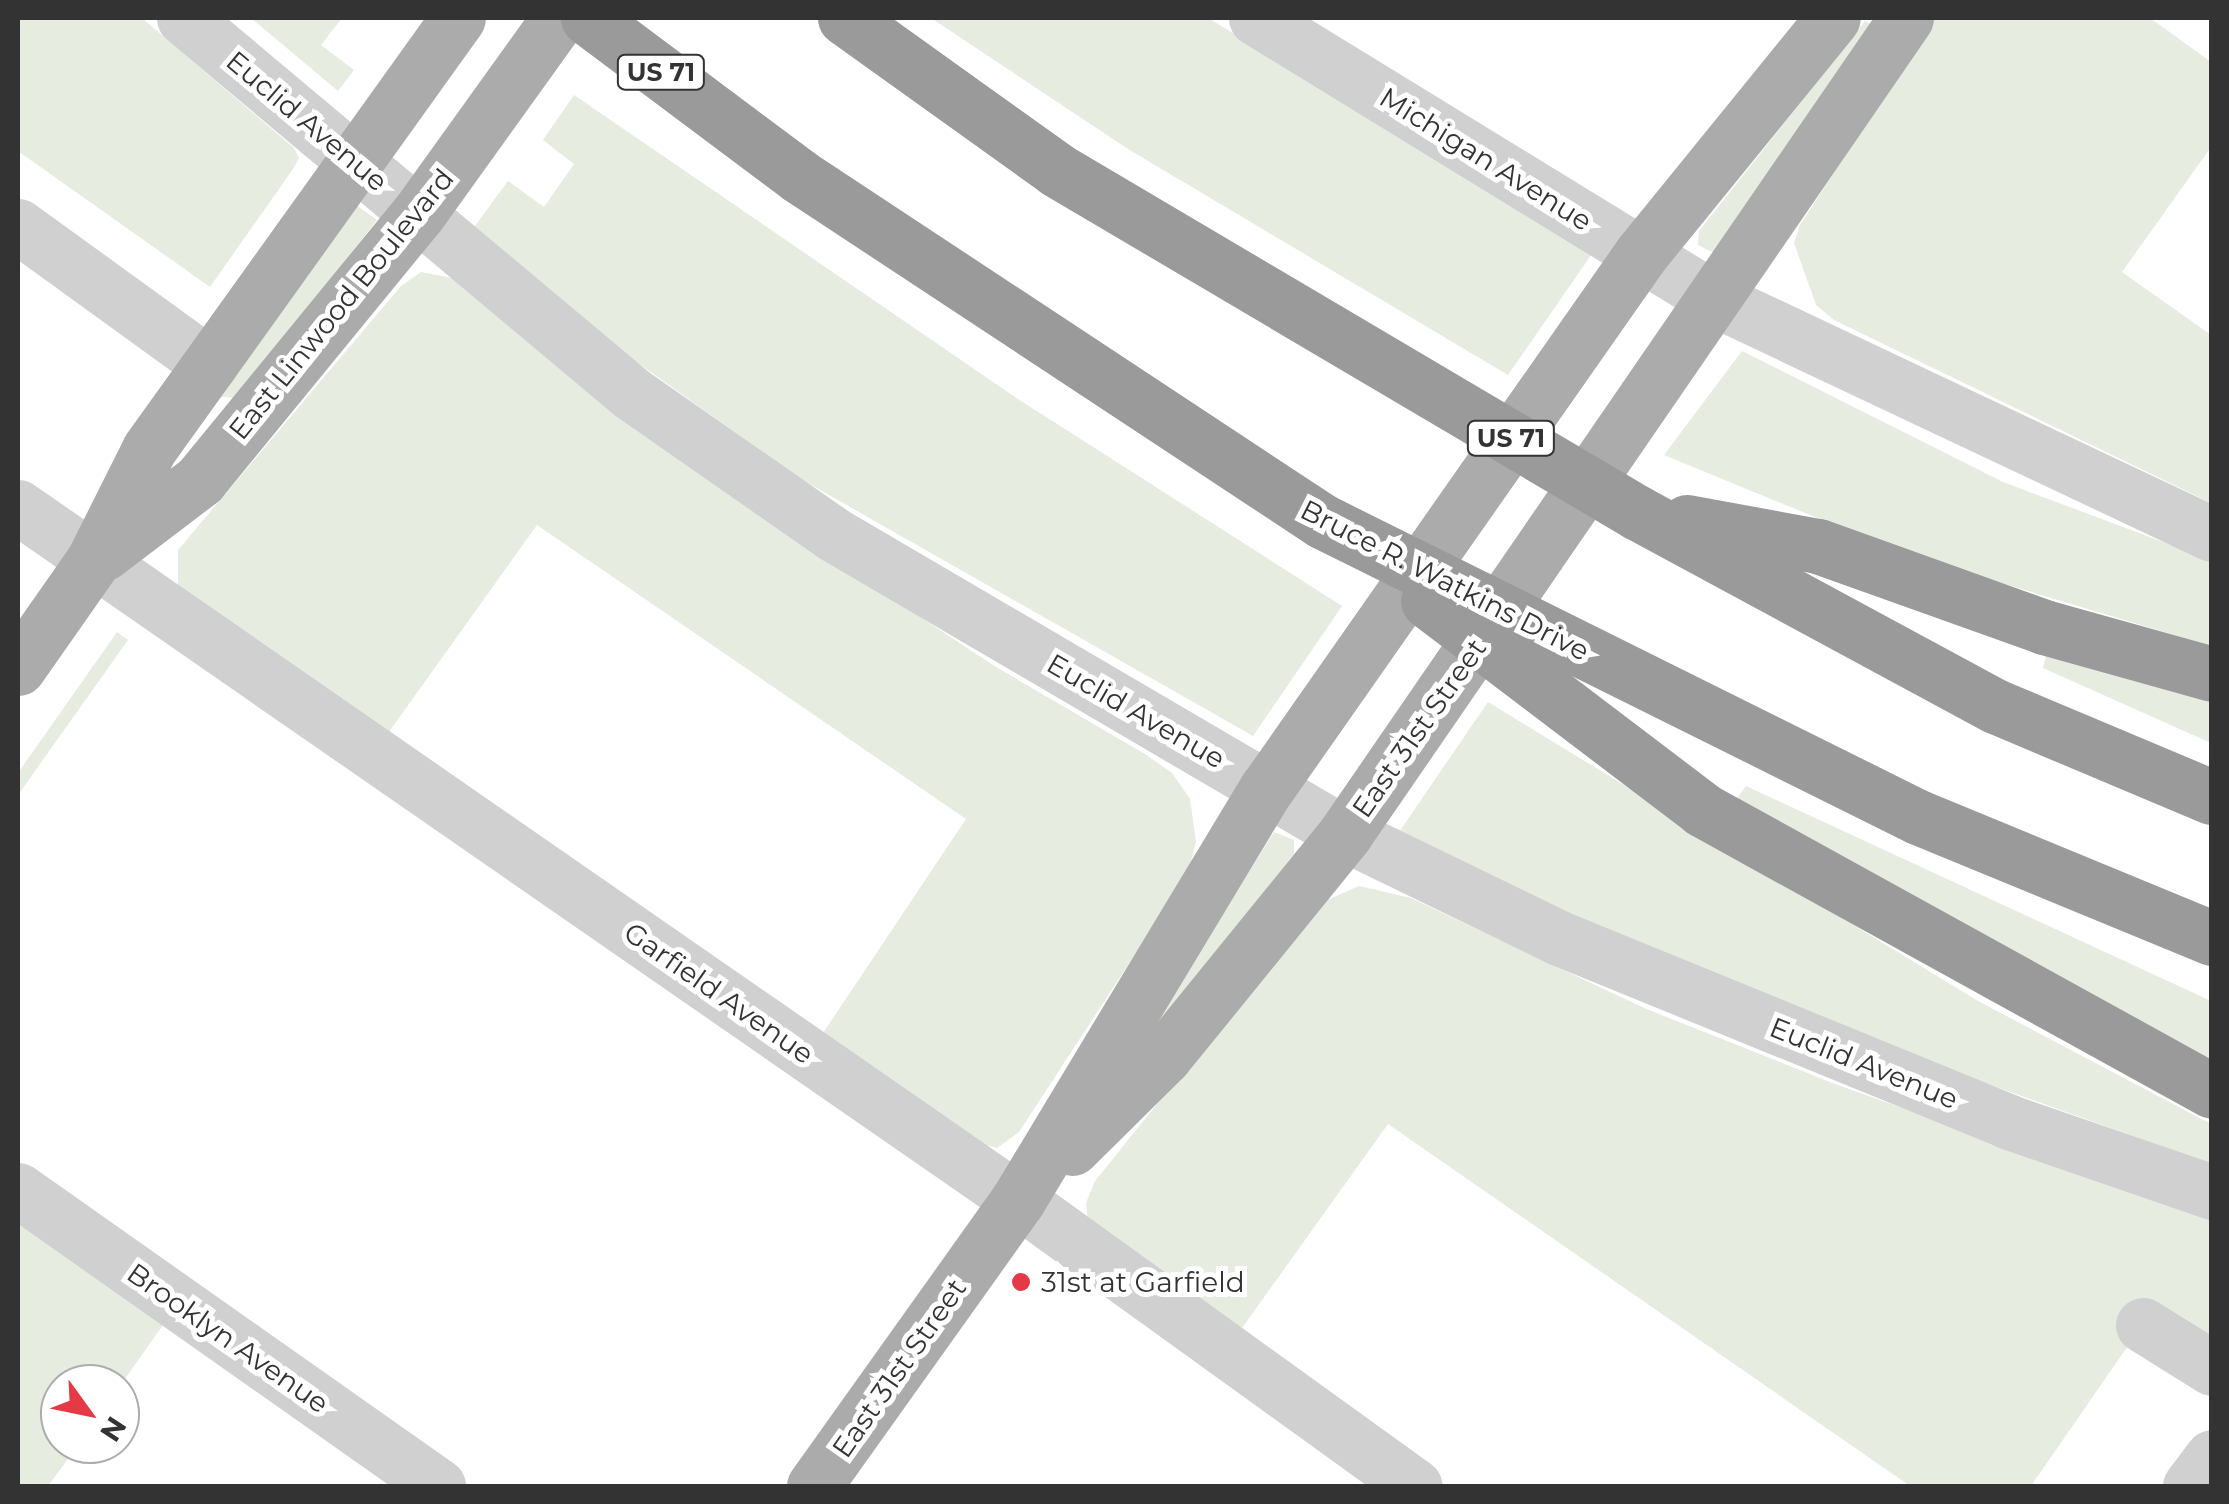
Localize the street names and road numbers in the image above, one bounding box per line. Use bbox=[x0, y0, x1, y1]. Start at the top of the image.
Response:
street label: Euclid Avenue bbox=[220, 44, 394, 198]
road number: US 71 bbox=[616, 52, 706, 92]
street label: Michigan Avenue bbox=[1374, 80, 1598, 238]
street label: East Linwood Boulevard bbox=[221, 162, 461, 446]
road number: US 71 bbox=[1466, 418, 1556, 458]
street label: Bruce R. Watkins Drive bbox=[1295, 493, 1595, 667]
street label: East 31st Street bbox=[1345, 632, 1493, 824]
street label: Euclid Avenue bbox=[1041, 646, 1231, 776]
street label: Garfield Avenue bbox=[618, 915, 820, 1071]
street label: Euclid Avenue bbox=[1765, 1010, 1963, 1116]
street label: Brooklyn Avenue bbox=[121, 1256, 335, 1420]
street label: East 31st Street bbox=[825, 1272, 973, 1464]

